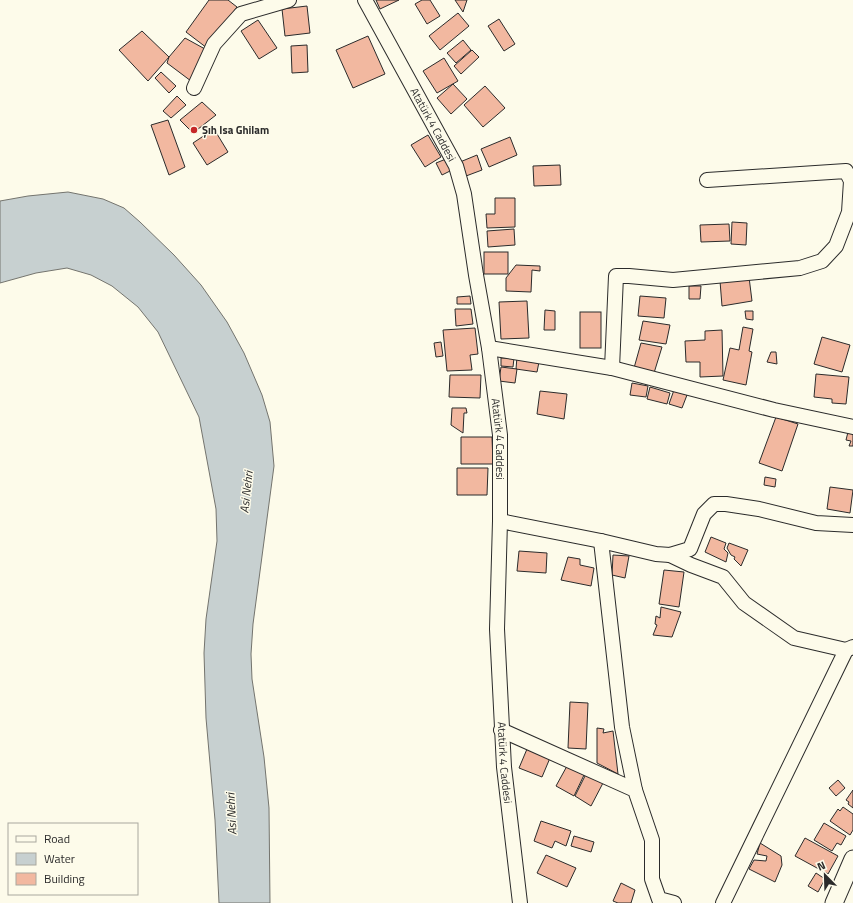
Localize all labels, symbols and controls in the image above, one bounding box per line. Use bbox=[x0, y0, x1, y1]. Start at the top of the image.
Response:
street label: Atatürk 4 Caddesi bbox=[407, 85, 460, 164]
place label: Şıh Isa Ghilam bbox=[202, 122, 269, 138]
marker: Şıh Isa Ghilam bbox=[189, 125, 199, 135]
street label: Atatürk 4 Caddesi bbox=[487, 397, 508, 480]
water label: Asi Nehri bbox=[234, 468, 258, 514]
street label: Atatürk 4 Caddesi bbox=[494, 721, 516, 804]
water label: Asi Nehri bbox=[220, 791, 242, 836]
legend bbox=[8, 823, 138, 895]
text: Road bbox=[44, 829, 70, 848]
text: Water bbox=[44, 849, 75, 868]
north arrow bbox=[805, 855, 845, 895]
text: N bbox=[814, 857, 828, 875]
text: Building bbox=[44, 869, 85, 888]

